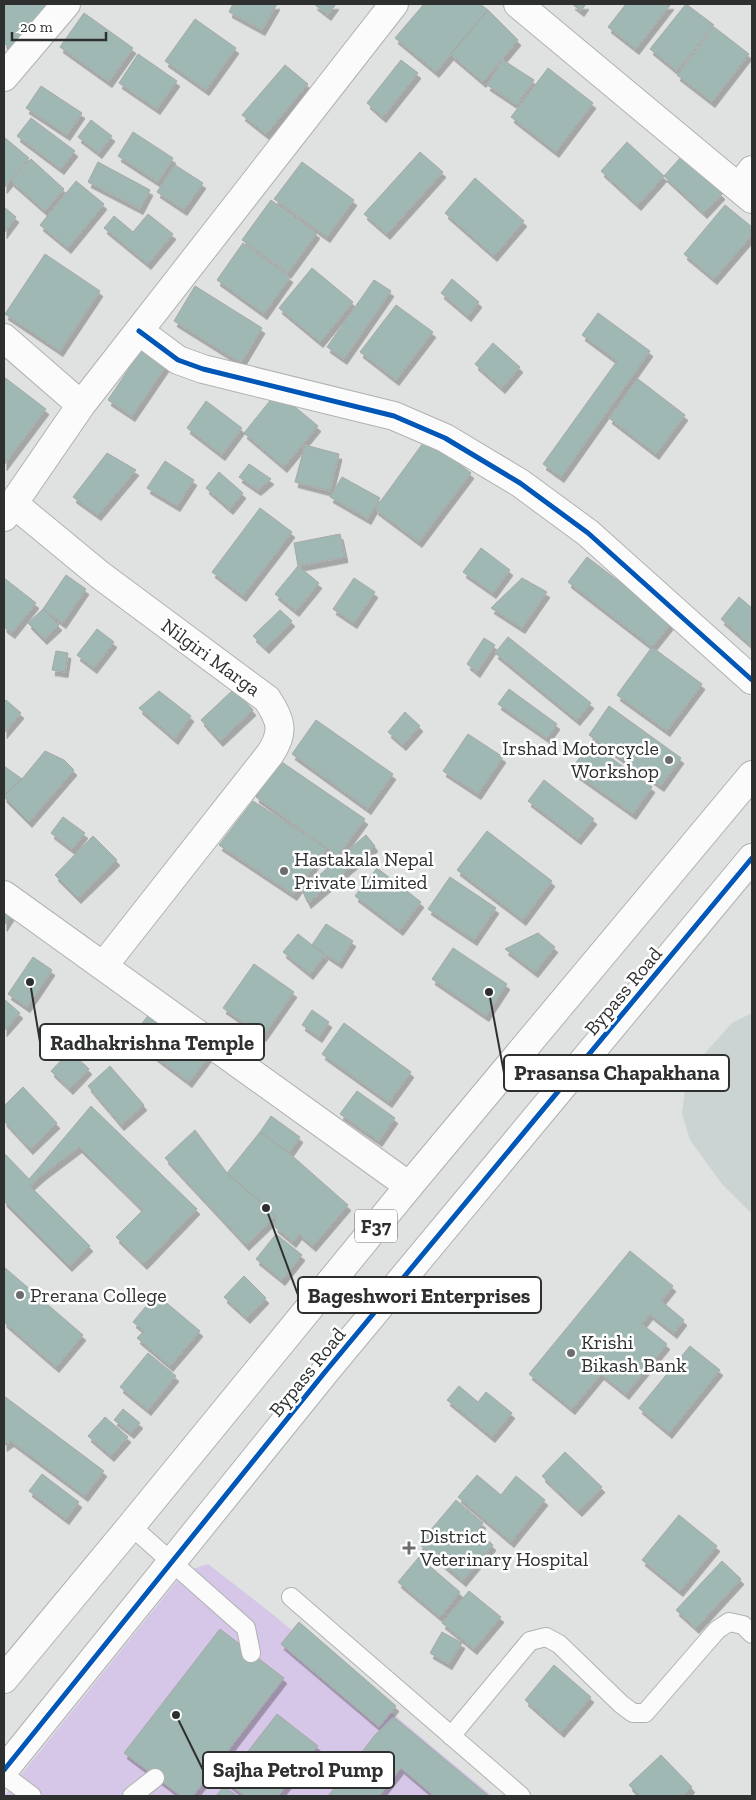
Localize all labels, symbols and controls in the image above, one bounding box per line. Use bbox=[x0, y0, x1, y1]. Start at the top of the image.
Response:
scale bar bbox=[12, 10, 106, 42]
text: 20 m bbox=[20, 18, 53, 36]
street label: Nilgiri Marga bbox=[157, 613, 265, 701]
place label: Irshad Motorcycle Workshop bbox=[502, 736, 659, 783]
marker: Irshad Motorcycle Workshop bbox=[663, 754, 675, 766]
place label: Hastakala Nepal Private Limited bbox=[294, 847, 434, 894]
marker: Hastakala Nepal Private Limited bbox=[278, 865, 290, 877]
street label: Bypass Road bbox=[579, 942, 667, 1040]
callout: Radhakrishna Temple bbox=[40, 1024, 264, 1060]
text: Radhakrishna Temple bbox=[50, 1030, 254, 1055]
callout: Prasansa Chapakhana bbox=[504, 1055, 729, 1091]
text: Prasansa Chapakhana bbox=[514, 1060, 720, 1085]
road number: F37 bbox=[355, 1210, 397, 1242]
callout: Bageshwori Enterprises bbox=[298, 1277, 541, 1313]
place label: Prerana College bbox=[30, 1283, 167, 1307]
text: Bageshwori Enterprises bbox=[308, 1283, 531, 1308]
marker: Prerana College bbox=[14, 1289, 26, 1301]
street label: Bypass Road bbox=[264, 1323, 350, 1421]
place label: Krishi Bikash Bank bbox=[581, 1330, 687, 1377]
marker: Krishi Bikash Bank bbox=[565, 1347, 577, 1359]
place label: District Veterinary Hospital bbox=[419, 1524, 588, 1571]
marker: District Veterinary Hospital bbox=[402, 1541, 416, 1555]
callout: Sajha Petrol Pump bbox=[203, 1752, 394, 1788]
text: Sajha Petrol Pump bbox=[213, 1757, 383, 1782]

